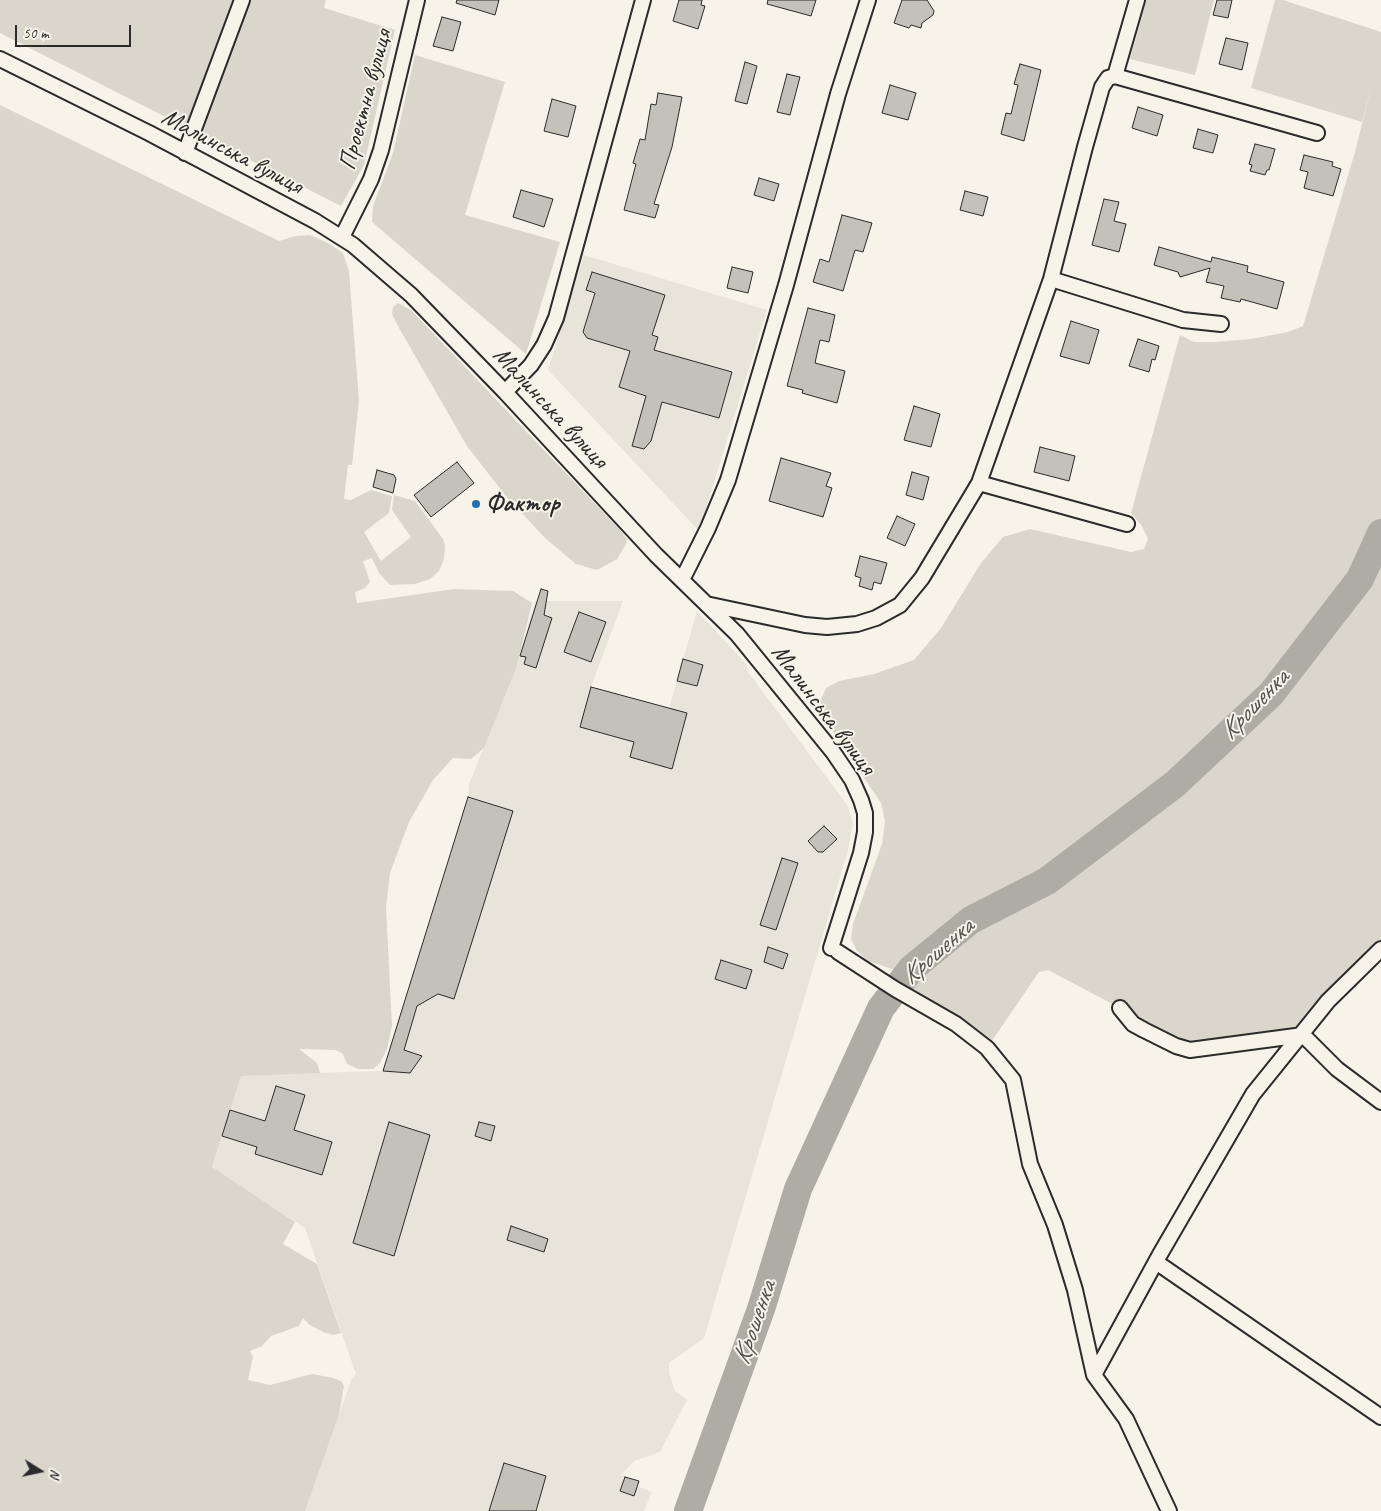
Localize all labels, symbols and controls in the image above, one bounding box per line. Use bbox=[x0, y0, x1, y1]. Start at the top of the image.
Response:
scale bar bbox=[18, 15, 134, 47]
text: 50 m bbox=[23, 24, 49, 43]
street label: Проектна вулиця bbox=[333, 26, 399, 174]
street label: Малинська вулиця bbox=[156, 102, 308, 202]
street label: Малинська вулиця bbox=[486, 341, 614, 475]
place label: Фактор bbox=[486, 489, 560, 519]
marker: Фактор bbox=[470, 498, 482, 510]
street label: Малинська вулиця bbox=[764, 639, 882, 781]
water label: Крошенка bbox=[1214, 663, 1296, 747]
water label: Крошенка bbox=[895, 912, 981, 992]
water label: Крошенка bbox=[726, 1277, 784, 1369]
north arrow bbox=[15, 1446, 65, 1496]
text: N bbox=[46, 1468, 64, 1479]

